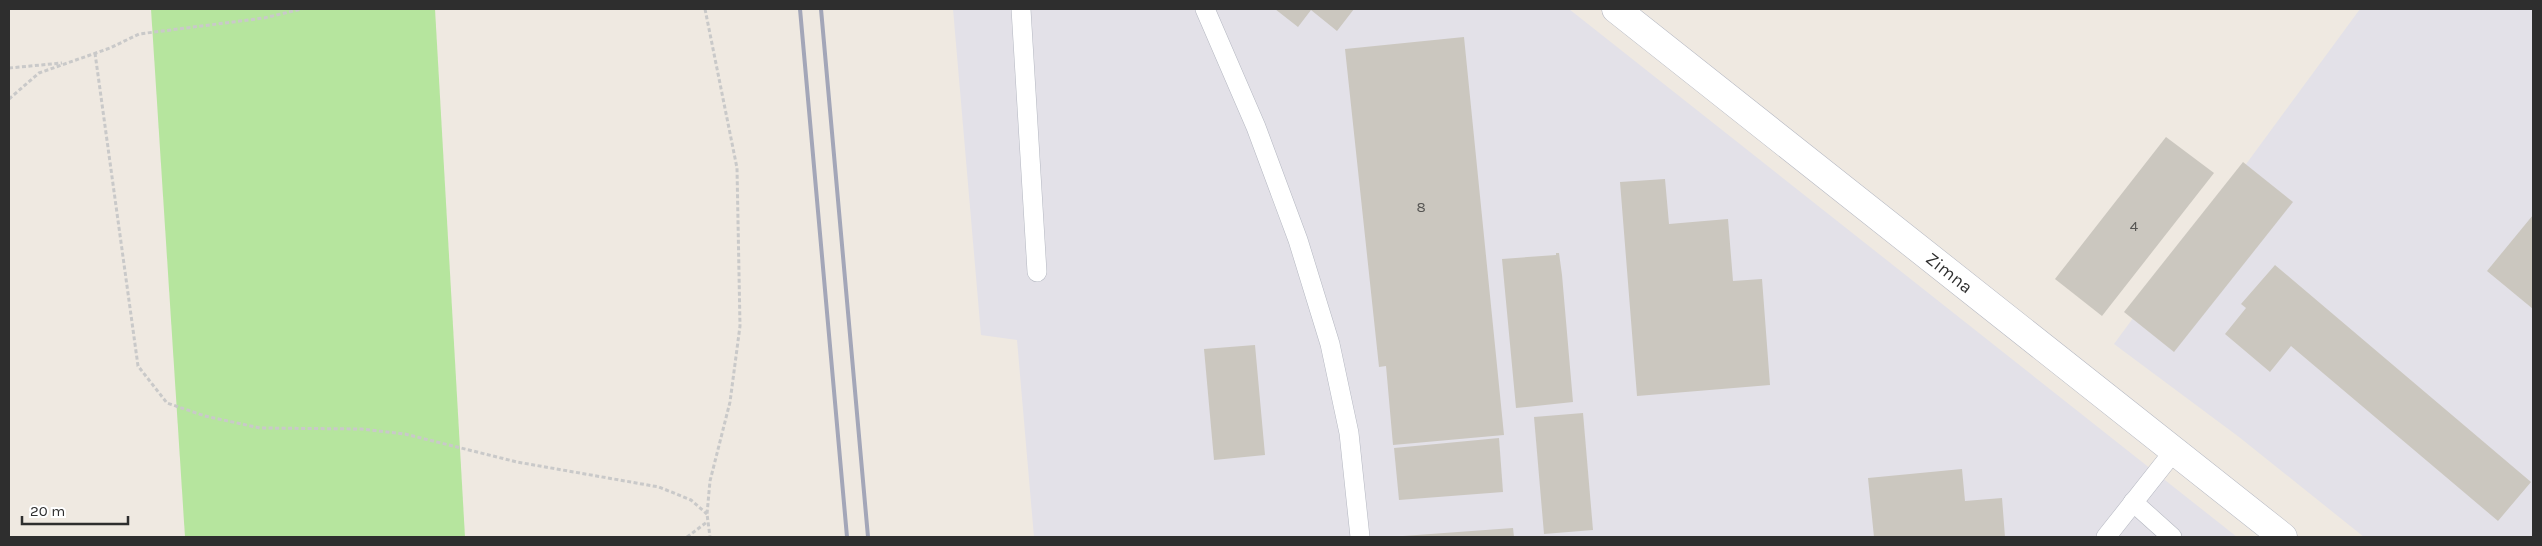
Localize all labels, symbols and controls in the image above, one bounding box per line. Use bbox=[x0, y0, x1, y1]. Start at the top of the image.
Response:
house number: 8 bbox=[1416, 198, 1426, 216]
house number: 4 bbox=[2130, 217, 2139, 235]
street label: Zimna bbox=[1921, 248, 1977, 298]
scale bar bbox=[22, 494, 129, 526]
text: 20 m bbox=[30, 502, 65, 520]

